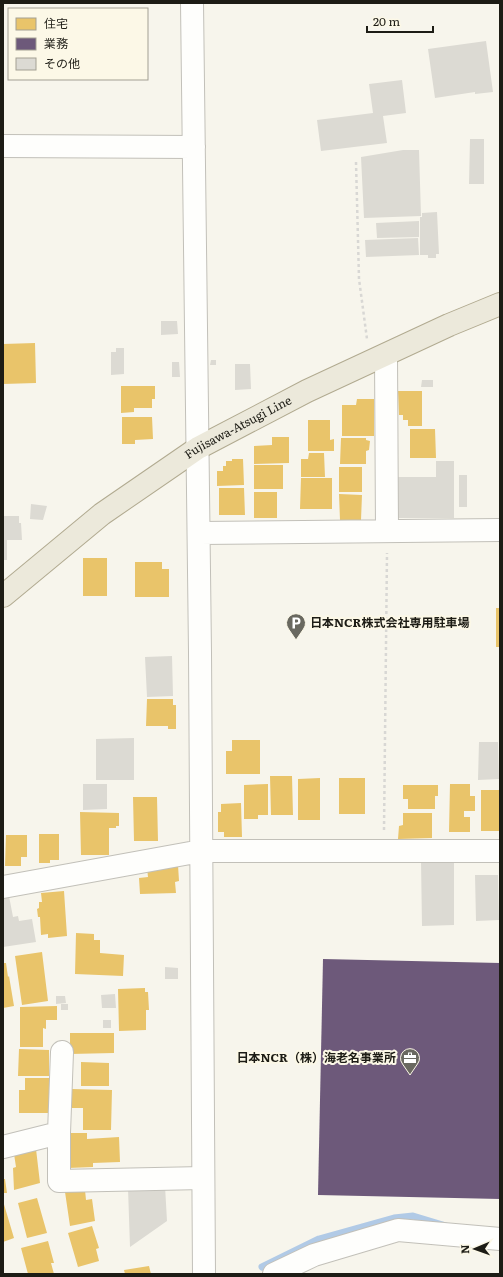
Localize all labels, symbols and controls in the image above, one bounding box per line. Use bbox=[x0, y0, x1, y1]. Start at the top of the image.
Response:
legend bbox=[8, 8, 148, 80]
scale bar bbox=[367, 8, 433, 34]
text: 20 m bbox=[373, 12, 400, 30]
text: 住宅 bbox=[44, 14, 68, 32]
text: 業務 bbox=[44, 34, 68, 52]
text: その他 bbox=[44, 54, 80, 72]
street label: Fujisawa-Atsugi Line bbox=[180, 391, 294, 463]
parking icon: 日本NCR株式会社専用駐車場 bbox=[285, 612, 307, 640]
place label: 日本NCR株式会社専用駐車場 bbox=[310, 613, 469, 631]
office icon: 日本NCR（株）海老名事業所 bbox=[399, 1047, 421, 1075]
place label: 日本NCR（株）海老名事業所 bbox=[237, 1048, 396, 1066]
north arrow bbox=[455, 1229, 495, 1269]
text: N bbox=[456, 1244, 472, 1254]

